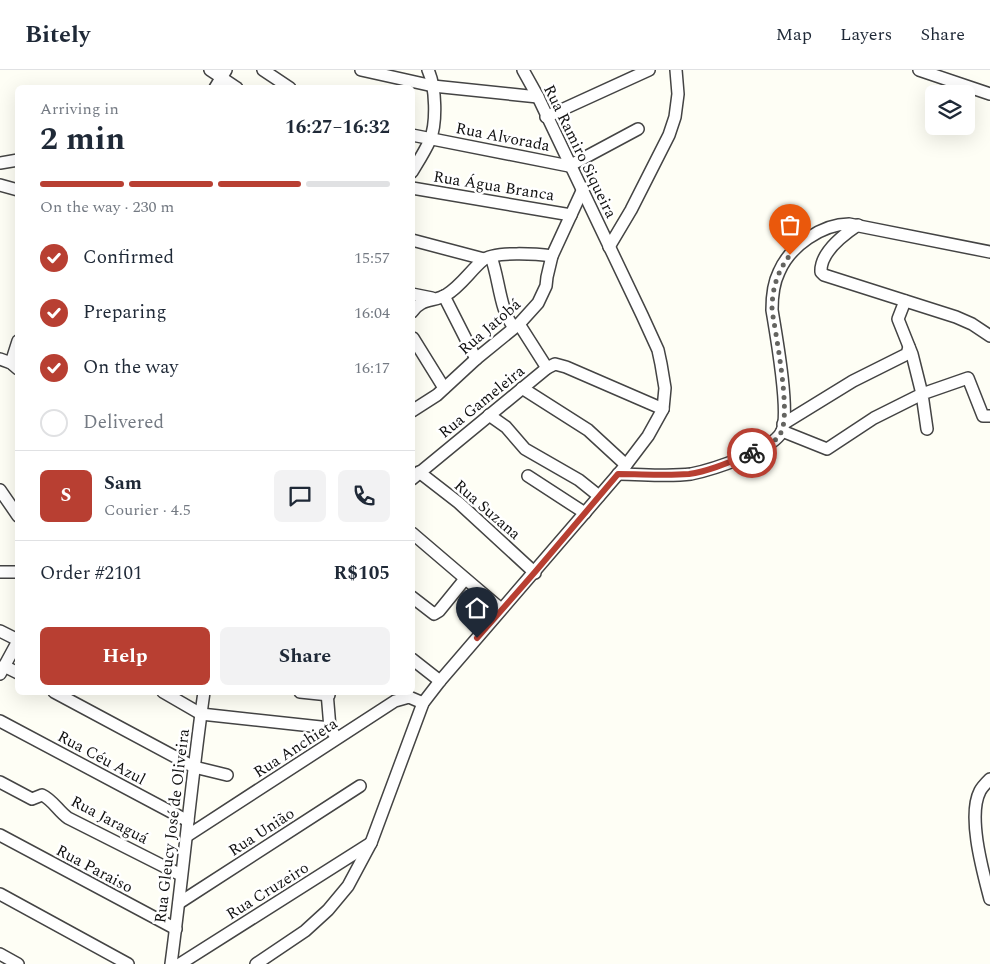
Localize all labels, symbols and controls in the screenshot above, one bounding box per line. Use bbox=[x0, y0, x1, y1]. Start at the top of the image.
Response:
text: Bitely bbox=[25, 17, 90, 53]
text: Map bbox=[776, 21, 812, 48]
text: Layers bbox=[840, 21, 892, 48]
text: Share bbox=[920, 21, 965, 48]
street label: Rua Ramiro Siqueira bbox=[537, 81, 623, 223]
map controls bbox=[925, 85, 975, 135]
button: layers bbox=[925, 85, 975, 135]
text: Arriving in bbox=[40, 97, 119, 121]
text: 16:27–16:32 bbox=[285, 113, 390, 142]
text: 2 min bbox=[40, 115, 125, 164]
street label: Rua Alvorada bbox=[454, 116, 552, 158]
street label: Rua Água Branca bbox=[432, 165, 556, 207]
text: On the way · 230 m bbox=[40, 195, 174, 219]
pin bbox=[769, 204, 811, 255]
icon: bag bbox=[776, 211, 804, 239]
text: Confirmed bbox=[83, 243, 174, 272]
icon: check bbox=[40, 244, 68, 272]
text: 15:57 bbox=[354, 246, 390, 270]
street label: Rua Jatobá bbox=[453, 293, 526, 361]
text: Preparing bbox=[83, 298, 167, 327]
icon: check bbox=[40, 299, 68, 327]
text: 16:04 bbox=[354, 301, 390, 325]
text: On the way bbox=[83, 353, 179, 382]
icon: check bbox=[40, 354, 68, 382]
text: 16:17 bbox=[354, 356, 390, 380]
street label: Rua Gameleira bbox=[433, 359, 530, 444]
text: Delivered bbox=[83, 408, 164, 437]
courier bbox=[727, 428, 777, 478]
icon: bike bbox=[738, 439, 766, 467]
text: Sam bbox=[104, 469, 142, 498]
button: chat bbox=[274, 470, 326, 522]
button: phone bbox=[338, 470, 390, 522]
street label: Rua Suzana bbox=[449, 474, 526, 546]
text: S bbox=[61, 481, 71, 510]
text: Courier · 4.5 bbox=[104, 498, 191, 522]
text: Order #2101 bbox=[40, 559, 143, 588]
text: R$105 bbox=[334, 559, 390, 588]
pin bbox=[456, 587, 498, 638]
icon: home bbox=[463, 594, 491, 622]
button: Help bbox=[40, 627, 210, 685]
button: Share bbox=[220, 627, 390, 685]
street label: Rua Anchieta bbox=[249, 712, 342, 784]
street label: Rua Céu Azul bbox=[53, 725, 150, 791]
street label: Rua Gleucy José de Oliveira bbox=[148, 727, 196, 925]
street label: Rua Jaraguá bbox=[66, 789, 153, 850]
street label: Rua União bbox=[224, 801, 299, 862]
street label: Rua Paraiso bbox=[52, 839, 137, 899]
street label: Rua Cruzeiro bbox=[221, 856, 314, 926]

